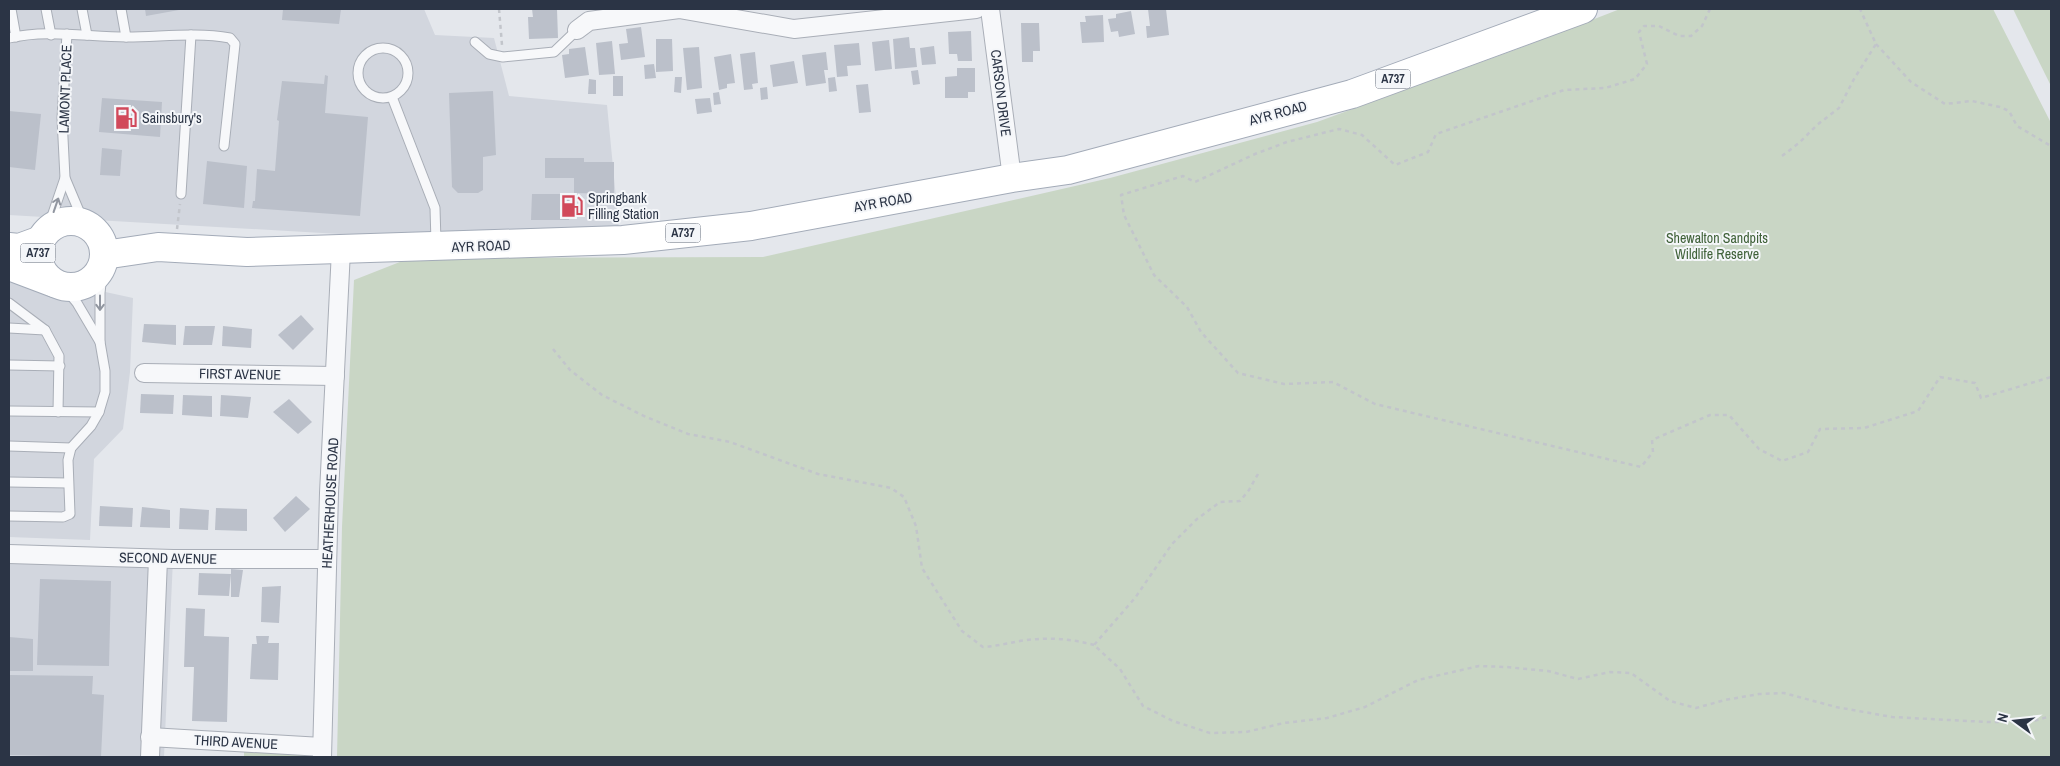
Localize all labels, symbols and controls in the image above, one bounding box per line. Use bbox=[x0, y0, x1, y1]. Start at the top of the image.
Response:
street label: LAMONT PLACE bbox=[54, 44, 76, 134]
street label: CARSON DRIVE bbox=[987, 49, 1015, 137]
road number: A737 bbox=[1376, 70, 1410, 88]
street label: AYR ROAD bbox=[1246, 97, 1309, 130]
fuel station icon: Sainsbury's bbox=[113, 105, 139, 131]
place label: Sainsbury's bbox=[142, 109, 202, 127]
street label: AYR ROAD bbox=[851, 188, 914, 216]
place label: Springbank Filling Station bbox=[588, 189, 659, 223]
fuel station icon: Springbank Filling Station bbox=[559, 193, 585, 219]
one-way arrow bbox=[52, 197, 61, 213]
road number: A737 bbox=[666, 224, 700, 242]
park label: Shewalton Sandpits Wildlife Reserve bbox=[1666, 229, 1768, 263]
street label: AYR ROAD bbox=[450, 236, 511, 256]
road number: A737 bbox=[20, 244, 56, 262]
one-way arrow bbox=[95, 294, 105, 311]
street label: FIRST AVENUE bbox=[199, 364, 281, 384]
street label: HEATHERHOUSE ROAD bbox=[318, 437, 342, 569]
street label: SECOND AVENUE bbox=[119, 548, 217, 568]
north arrow bbox=[1990, 696, 2040, 746]
text: N bbox=[1993, 711, 2012, 724]
street label: THIRD AVENUE bbox=[194, 731, 278, 753]

